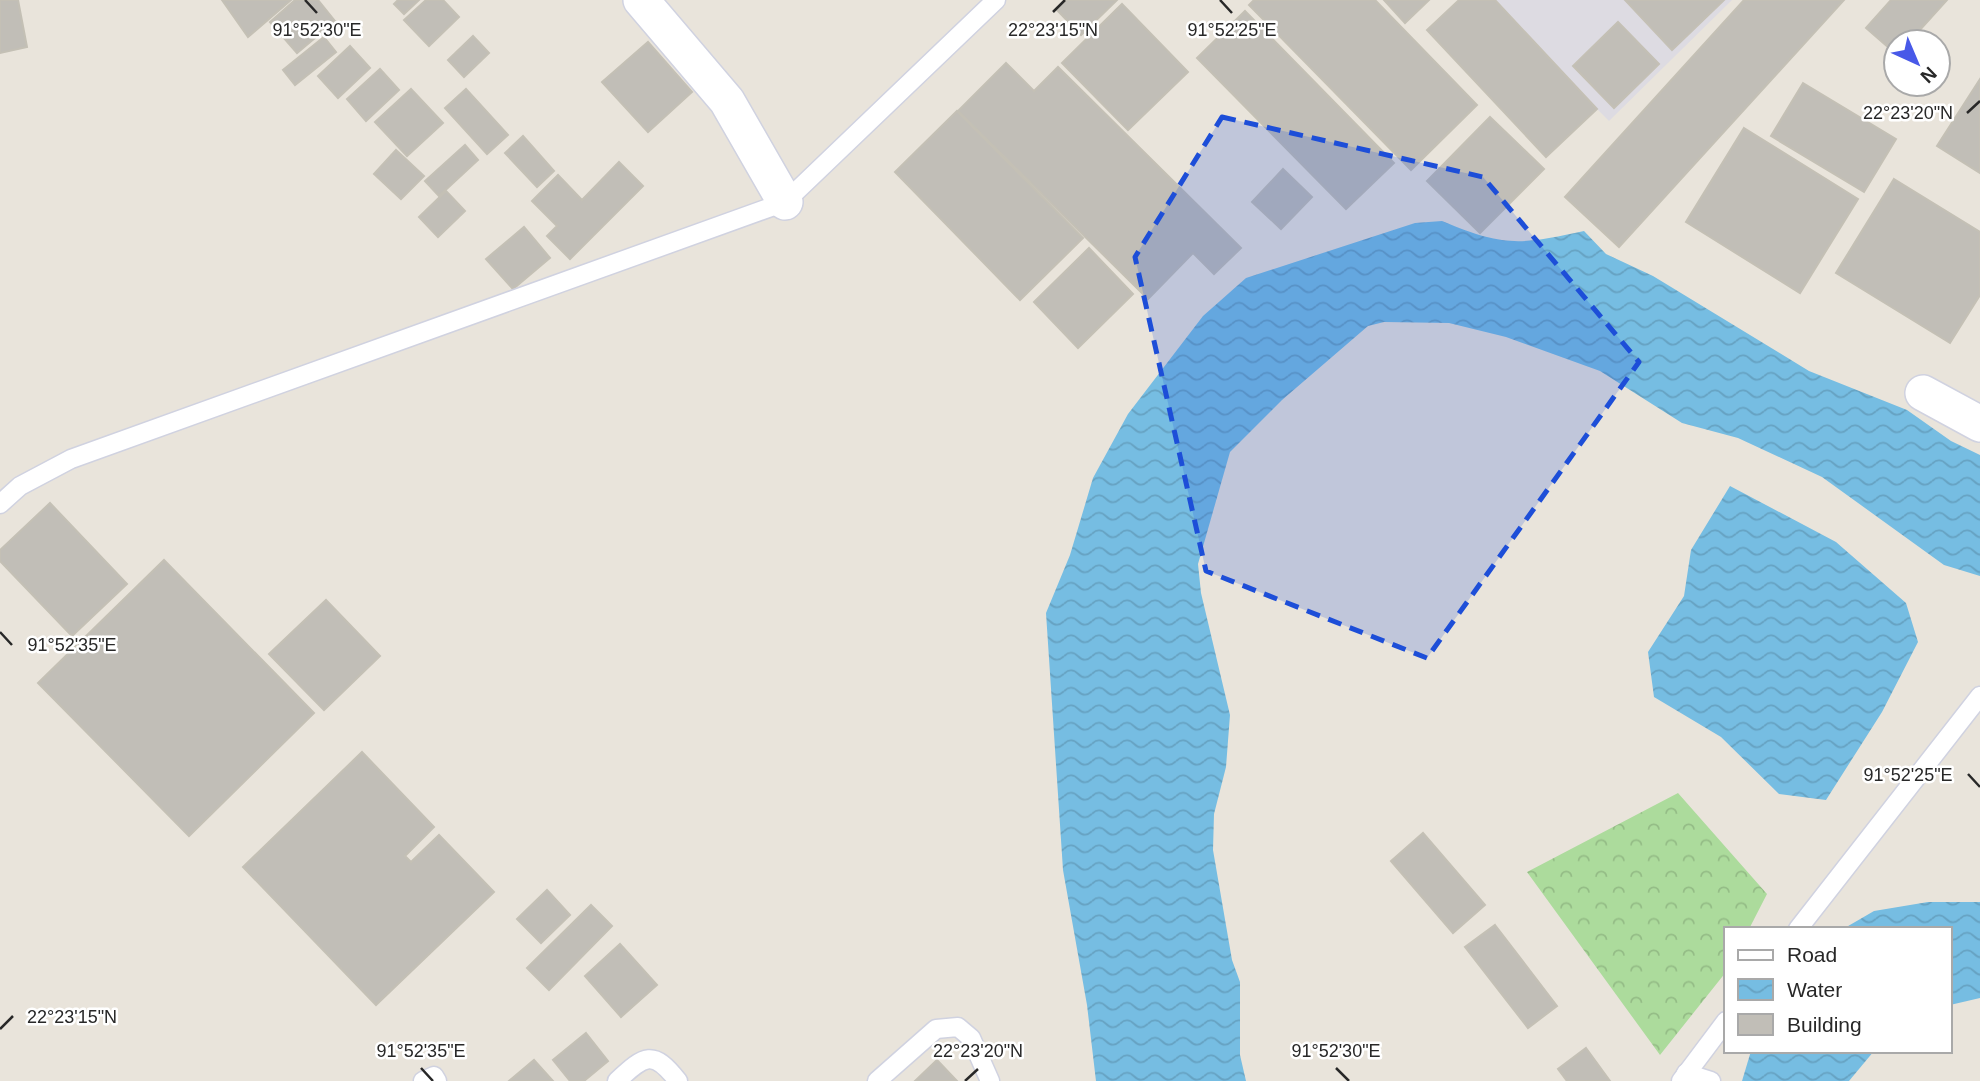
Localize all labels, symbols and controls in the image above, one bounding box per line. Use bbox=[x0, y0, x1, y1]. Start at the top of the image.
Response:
text: 91°52'30"E bbox=[272, 20, 362, 40]
text: 22°23'15"N bbox=[1008, 20, 1098, 40]
text: 91°52'25"E bbox=[1187, 20, 1277, 40]
north arrow bbox=[1882, 28, 1952, 98]
text: N bbox=[1916, 63, 1941, 87]
text: 22°23'20"N bbox=[1863, 103, 1953, 123]
text: 91°52'35"E bbox=[27, 635, 117, 655]
text: 91°52'25"E bbox=[1863, 765, 1953, 785]
legend bbox=[1724, 927, 1952, 1053]
text: Road bbox=[1787, 943, 1837, 966]
text: Water bbox=[1787, 978, 1842, 1001]
text: 22°23'15"N bbox=[27, 1007, 117, 1027]
text: Building bbox=[1787, 1013, 1862, 1036]
text: 91°52'35"E bbox=[376, 1041, 466, 1061]
text: 22°23'20"N bbox=[933, 1041, 1023, 1061]
text: 91°52'30"E bbox=[1291, 1041, 1381, 1061]

